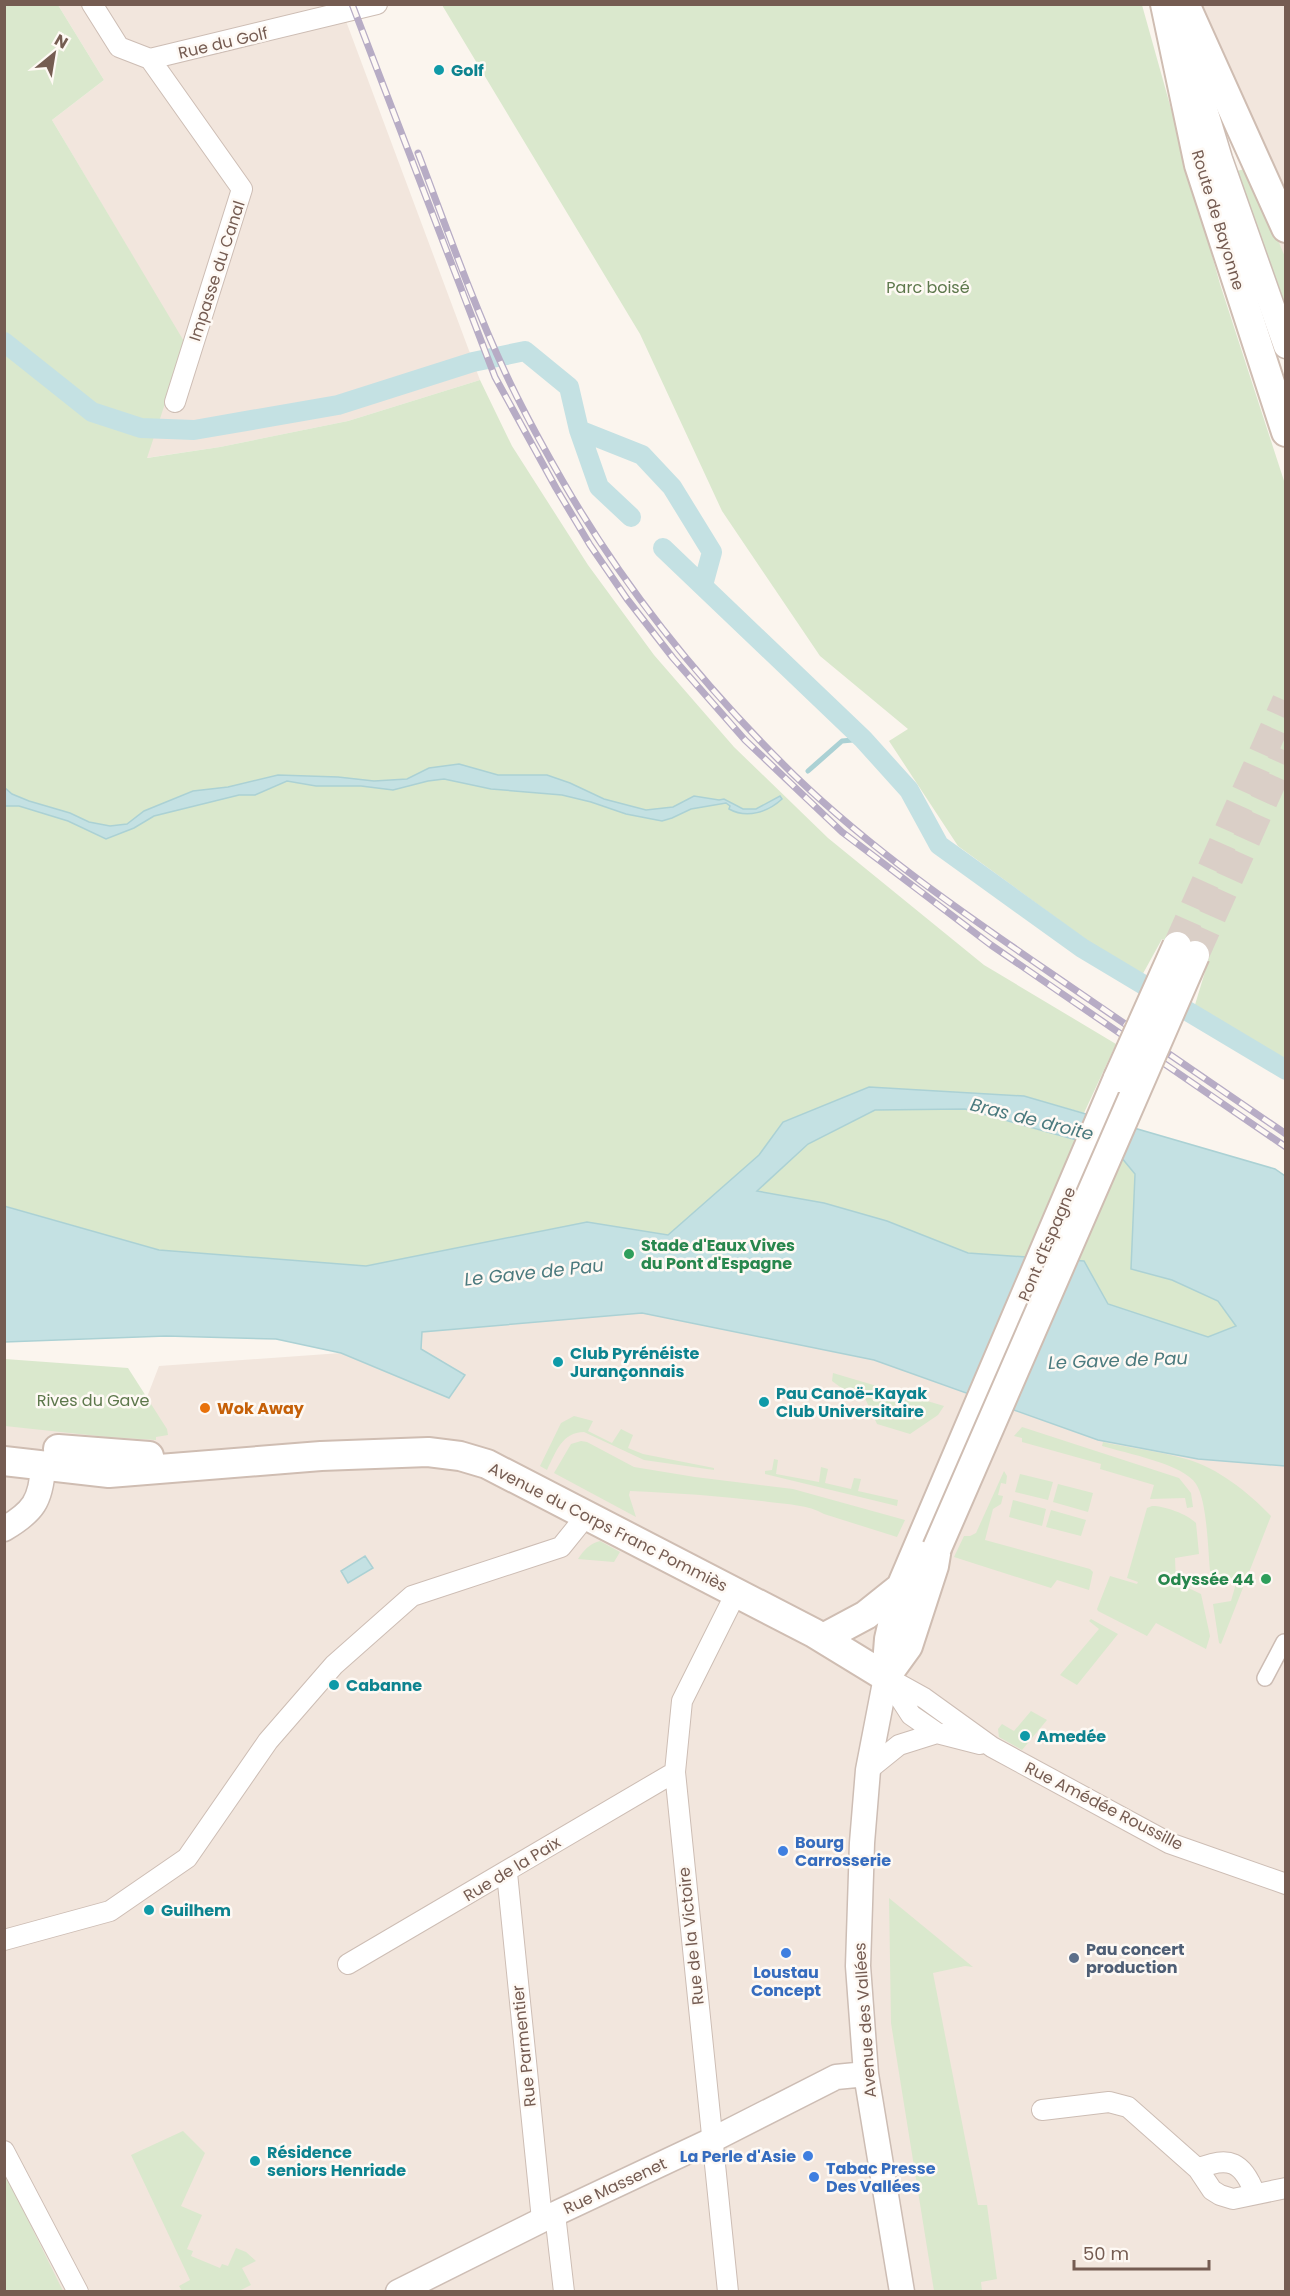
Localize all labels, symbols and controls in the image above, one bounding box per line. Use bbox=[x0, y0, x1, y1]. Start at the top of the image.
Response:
street label: Rue du Golf bbox=[176, 22, 270, 64]
north arrow bbox=[24, 24, 84, 84]
text: N bbox=[50, 28, 72, 54]
place label: Golf bbox=[451, 59, 484, 82]
marker: Golf bbox=[432, 63, 446, 77]
street label: Route de Bayonne bbox=[1186, 147, 1250, 293]
street label: Impasse du Canal bbox=[183, 198, 251, 344]
park label: Parc boisé bbox=[886, 276, 970, 299]
water label: Bras de droite bbox=[968, 1092, 1096, 1146]
street label: Pont d'Espagne bbox=[1013, 1183, 1082, 1305]
place label: Stade d'Eaux Vives du Pont d'Espagne bbox=[641, 1234, 795, 1275]
marker: Stade d'Eaux Vives du Pont d'Espagne bbox=[622, 1247, 636, 1261]
water label: Le Gave de Pau bbox=[463, 1252, 605, 1292]
place label: Club Pyrénéiste Jurançonnais bbox=[570, 1342, 700, 1383]
water label: Le Gave de Pau bbox=[1048, 1345, 1188, 1375]
marker: Club Pyrénéiste Jurançonnais bbox=[551, 1355, 565, 1369]
place label: Pau Canoë-Kayak Club Universitaire bbox=[776, 1382, 927, 1423]
park label: Rives du Gave bbox=[37, 1389, 149, 1412]
marker: Pau Canoë-Kayak Club Universitaire bbox=[757, 1395, 771, 1409]
place label: Wok Away bbox=[217, 1397, 305, 1420]
marker: Wok Away bbox=[198, 1401, 212, 1415]
street label: Avenue du Corps Franc Pommiès bbox=[485, 1457, 731, 1597]
place label: Odyssée 44 bbox=[1158, 1568, 1254, 1591]
marker: Odyssée 44 bbox=[1259, 1572, 1273, 1586]
place label: Cabanne bbox=[346, 1674, 422, 1697]
marker: Cabanne bbox=[327, 1678, 341, 1692]
place label: Amedée bbox=[1037, 1725, 1106, 1748]
marker: Amedée bbox=[1018, 1729, 1032, 1743]
street label: Rue Amédée Roussille bbox=[1021, 1756, 1187, 1856]
street label: Rue de la Paix bbox=[459, 1831, 565, 1907]
place label: Bourg Carrosserie bbox=[795, 1831, 891, 1872]
marker: Bourg Carrosserie bbox=[776, 1844, 790, 1858]
street label: Rue de la Victoire bbox=[672, 1866, 710, 2006]
place label: Guilhem bbox=[161, 1899, 231, 1922]
marker: Guilhem bbox=[142, 1903, 156, 1917]
place label: Pau concert production bbox=[1086, 1938, 1185, 1979]
street label: Avenue des Vallées bbox=[848, 1942, 882, 2098]
marker: Loustau Concept bbox=[779, 1946, 793, 1960]
marker: Pau concert production bbox=[1067, 1951, 1081, 1965]
place label: Loustau Concept bbox=[751, 1961, 821, 2002]
street label: Rue Parmentier bbox=[506, 1984, 542, 2108]
place label: Résidence seniors Henriade bbox=[267, 2141, 406, 2182]
place label: La Perle d'Asie bbox=[680, 2145, 796, 2168]
marker: La Perle d'Asie bbox=[801, 2149, 815, 2163]
street label: Rue Massenet bbox=[560, 2152, 670, 2220]
marker: Résidence seniors Henriade bbox=[248, 2154, 262, 2168]
place label: Tabac Presse Des Vallées bbox=[826, 2157, 936, 2198]
marker: Tabac Presse Des Vallées bbox=[807, 2170, 821, 2184]
scale bar bbox=[1074, 2233, 1209, 2271]
text: 50 m bbox=[1083, 2241, 1129, 2266]

